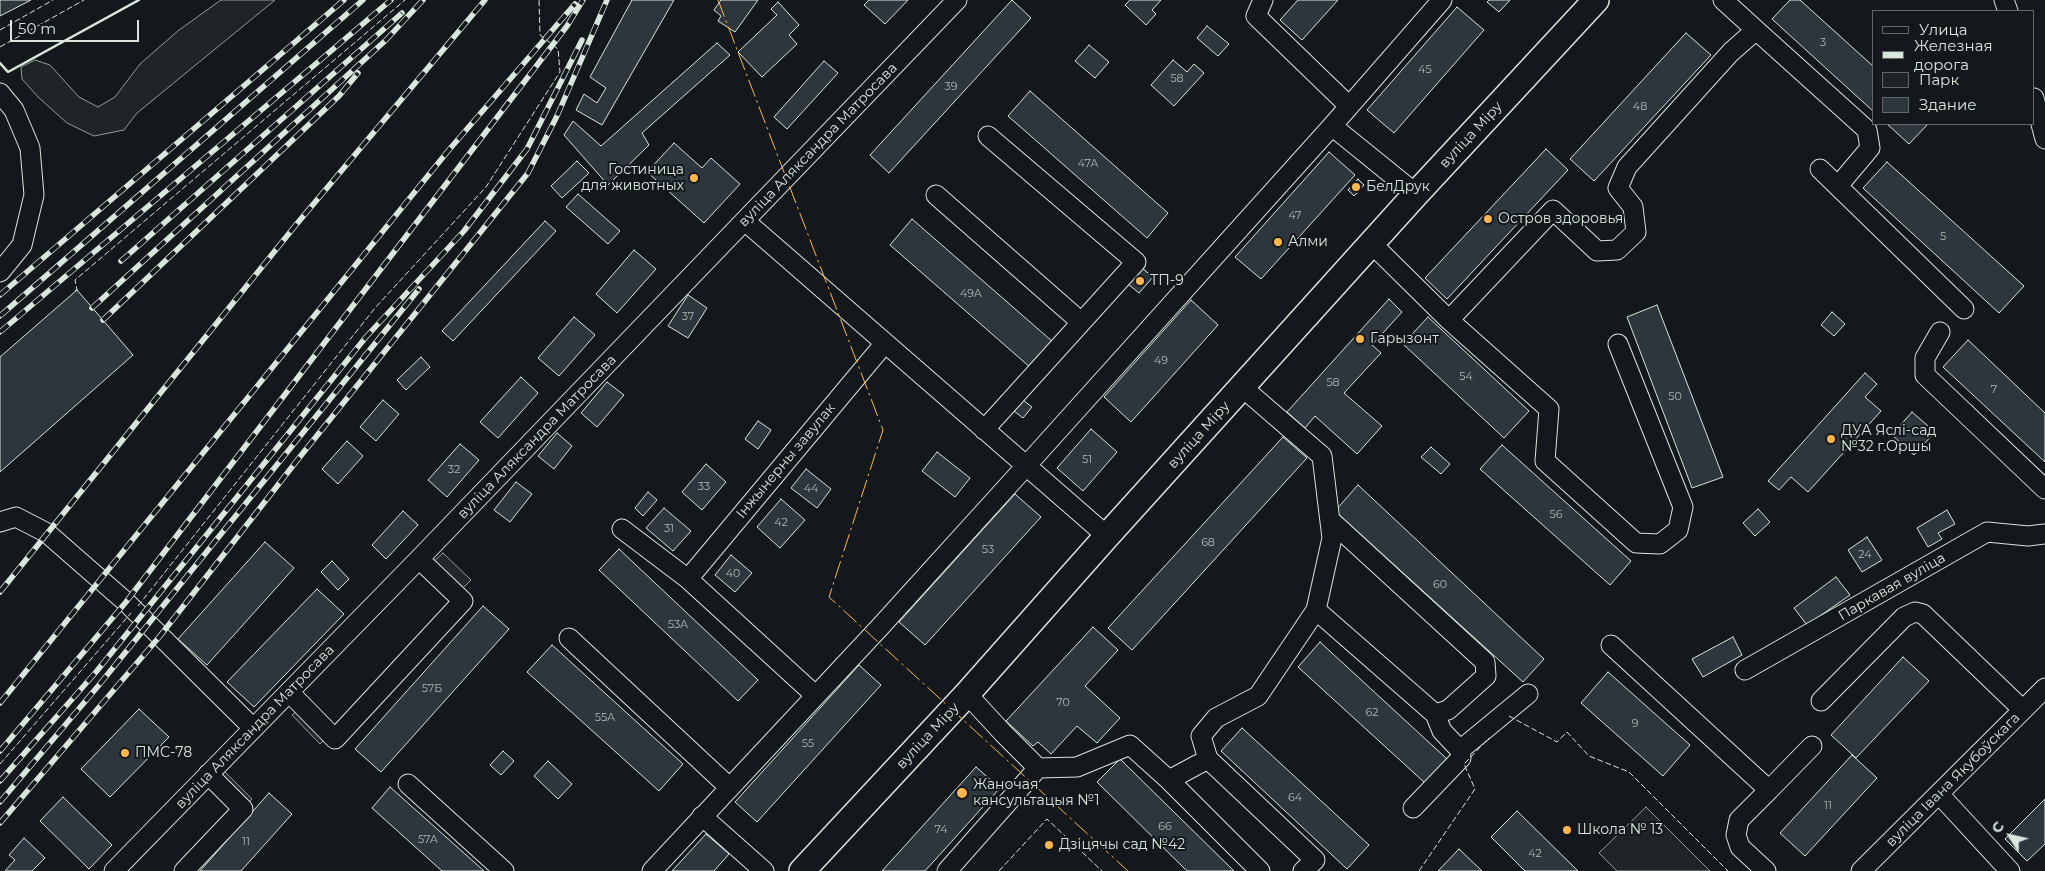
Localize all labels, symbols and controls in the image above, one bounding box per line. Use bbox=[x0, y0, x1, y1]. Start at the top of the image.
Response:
scale bar bbox=[12, 10, 141, 42]
legend bbox=[1872, 10, 2035, 125]
text: 50 m bbox=[18, 19, 56, 38]
text: Улица bbox=[1919, 20, 1967, 39]
house number: 3 bbox=[1820, 36, 1826, 50]
text: Железная дорога bbox=[1914, 36, 1993, 74]
street label: вуліца Аляксандра Матросава bbox=[735, 60, 901, 230]
house number: 45 bbox=[1418, 63, 1432, 77]
text: Парк bbox=[1919, 70, 1959, 89]
house number: 58 bbox=[1170, 72, 1184, 86]
house number: 39 bbox=[945, 80, 957, 94]
text: Здание bbox=[1919, 95, 1977, 114]
street label: вуліца Міру bbox=[1436, 98, 1506, 172]
house number: 48 bbox=[1633, 100, 1647, 114]
house number: 47А bbox=[1078, 157, 1098, 171]
place label: Гостиница для животных bbox=[581, 162, 684, 194]
marker: Гостиница для животных bbox=[688, 172, 700, 184]
place label: БелДрук bbox=[1366, 179, 1430, 195]
marker: БелДрук bbox=[1350, 181, 1362, 193]
house number: 47 bbox=[1288, 209, 1302, 223]
place label: Остров здоровья bbox=[1498, 211, 1623, 227]
marker: Остров здоровья bbox=[1482, 213, 1494, 225]
house number: 5 bbox=[1940, 230, 1946, 244]
place label: Алми bbox=[1288, 234, 1328, 250]
marker: Алми bbox=[1272, 236, 1284, 248]
place label: ТП-9 bbox=[1150, 273, 1184, 289]
marker: ТП-9 bbox=[1134, 275, 1146, 287]
house number: 49А bbox=[960, 287, 982, 301]
house number: 37 bbox=[682, 310, 694, 324]
place label: Гарызонт bbox=[1370, 331, 1439, 347]
marker: Гарызонт bbox=[1354, 333, 1366, 345]
street label: вуліца Аляксандра Матросава bbox=[454, 352, 620, 522]
house number: 49 bbox=[1154, 354, 1168, 368]
house number: 54 bbox=[1459, 370, 1473, 384]
house number: 58 bbox=[1326, 376, 1340, 390]
house number: 7 bbox=[1991, 383, 1997, 397]
house number: 50 bbox=[1668, 390, 1682, 404]
street label: вуліца Міру bbox=[1164, 398, 1234, 472]
street label: Інжынерны завулак bbox=[733, 400, 839, 522]
place label: ДУА Яслі-сад №32 г.Оршы bbox=[1841, 423, 1936, 456]
marker: ДУА Яслі-сад №32 г.Оршы bbox=[1825, 433, 1837, 445]
house number: 51 bbox=[1082, 453, 1092, 467]
house number: 32 bbox=[448, 463, 460, 477]
house number: 33 bbox=[698, 480, 710, 494]
house number: 44 bbox=[804, 482, 818, 496]
house number: 56 bbox=[1550, 508, 1562, 522]
house number: 42 bbox=[774, 516, 788, 530]
house number: 31 bbox=[664, 522, 674, 536]
house number: 68 bbox=[1201, 536, 1215, 550]
house number: 53 bbox=[982, 543, 994, 557]
house number: 24 bbox=[1858, 548, 1872, 562]
street label: Паркавая вуліца bbox=[1836, 550, 1948, 624]
house number: 40 bbox=[726, 567, 740, 581]
house number: 60 bbox=[1433, 578, 1447, 592]
house number: 53А bbox=[668, 618, 688, 632]
street label: вуліца Аляксандра Матросава bbox=[172, 642, 338, 812]
house number: 57Б bbox=[422, 682, 442, 696]
house number: 70 bbox=[1056, 696, 1070, 710]
street label: вуліца Міру bbox=[893, 699, 963, 773]
house number: 62 bbox=[1366, 706, 1378, 720]
street label: вуліца Івана Якубоўскага bbox=[1883, 710, 2023, 850]
house number: 55А bbox=[595, 711, 615, 725]
house number: 9 bbox=[1632, 717, 1638, 731]
house number: 55 bbox=[802, 737, 814, 751]
place label: ПМС-78 bbox=[135, 745, 192, 761]
marker: ПМС-78 bbox=[119, 747, 131, 759]
place label: Жаночая кансультацыя №1 bbox=[973, 777, 1100, 810]
marker: Жаночая кансультацыя №1 bbox=[955, 786, 969, 800]
house number: 64 bbox=[1288, 791, 1302, 805]
house number: 11 bbox=[1824, 799, 1832, 813]
north arrow bbox=[1985, 811, 2035, 861]
text: С bbox=[1987, 818, 2008, 837]
house number: 66 bbox=[1158, 820, 1172, 834]
place label: Школа № 13 bbox=[1577, 822, 1663, 838]
house number: 74 bbox=[934, 823, 948, 837]
marker: Школа № 13 bbox=[1561, 824, 1573, 836]
house number: 57А bbox=[418, 833, 438, 847]
house number: 11 bbox=[242, 835, 250, 849]
place label: Дзіцячы сад №42 bbox=[1059, 837, 1185, 853]
marker: Дзіцячы сад №42 bbox=[1043, 839, 1055, 851]
house number: 42 bbox=[1528, 847, 1542, 861]

